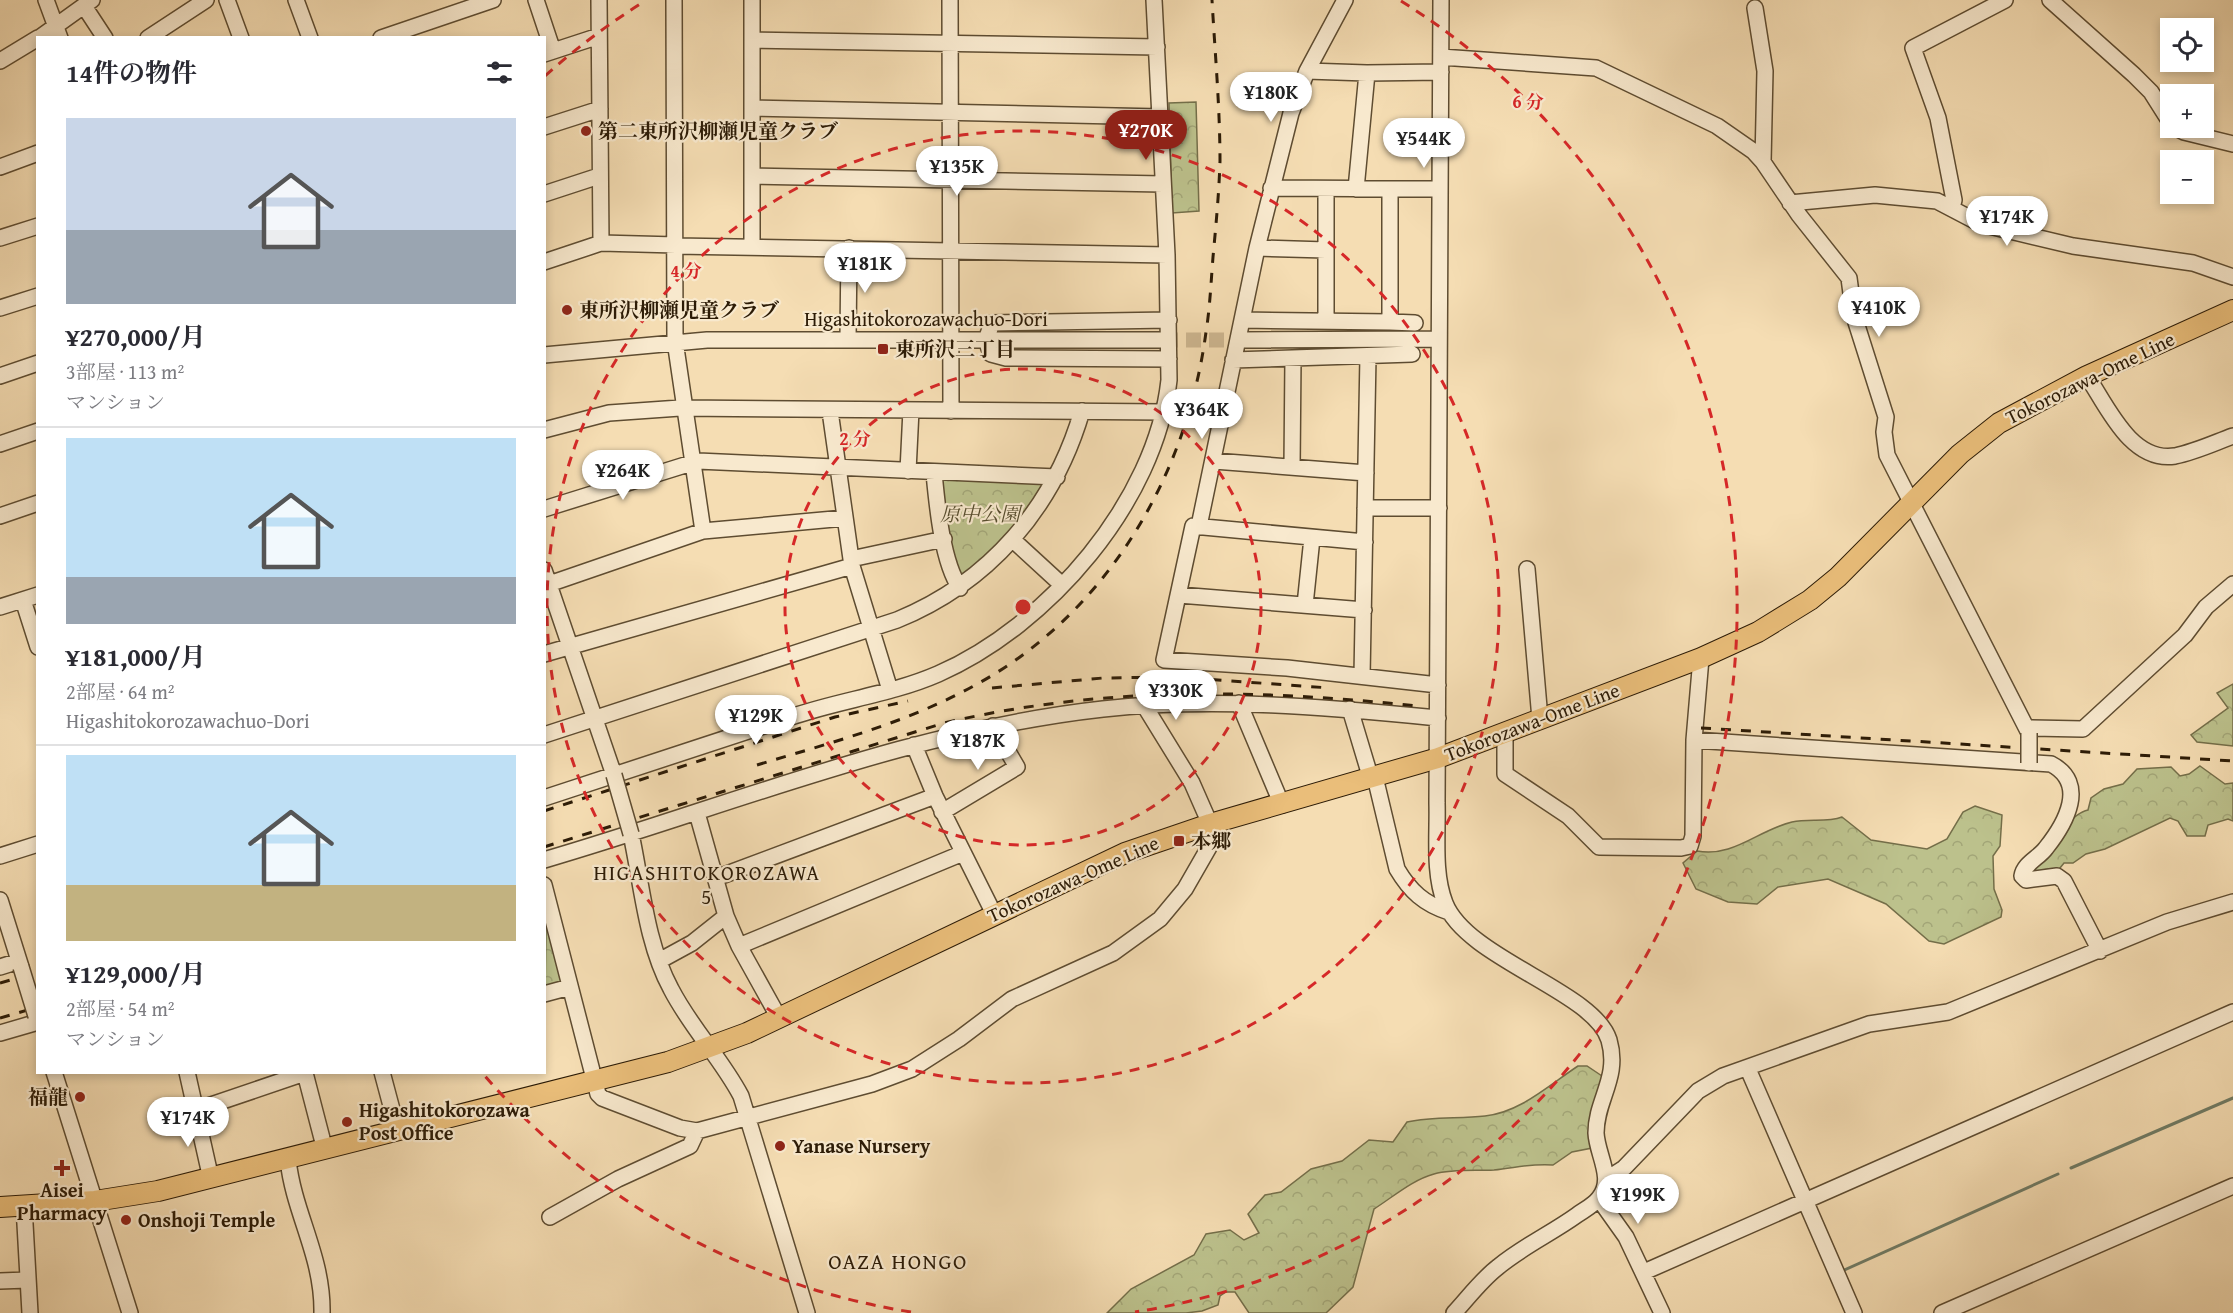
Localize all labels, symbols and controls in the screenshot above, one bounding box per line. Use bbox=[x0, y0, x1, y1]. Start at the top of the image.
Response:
map controls bbox=[2160, 18, 2214, 204]
button: locate bbox=[2160, 18, 2214, 72]
text: 14件の物件 bbox=[66, 53, 197, 92]
icon: filters bbox=[483, 56, 516, 89]
pin: ¥180K bbox=[1229, 72, 1313, 123]
text: ¥180K bbox=[1244, 77, 1298, 106]
button: + bbox=[2160, 84, 2214, 138]
text: 6 分 bbox=[1512, 88, 1544, 115]
pin: ¥270K bbox=[1104, 110, 1188, 161]
text: ¥270K bbox=[1119, 115, 1173, 144]
place label: 第二東所沢柳瀬児童クラブ bbox=[598, 116, 838, 145]
pin: ¥544K bbox=[1382, 118, 1466, 169]
text: ¥544K bbox=[1397, 123, 1451, 152]
marker: 第二東所沢柳瀬児童クラブ bbox=[579, 124, 593, 138]
pin: ¥135K bbox=[915, 146, 999, 197]
button: − bbox=[2160, 150, 2214, 204]
text: ¥135K bbox=[930, 151, 984, 180]
icon: home bbox=[237, 157, 345, 265]
pin: ¥174K bbox=[1965, 196, 2049, 247]
text: ¥174K bbox=[1980, 201, 2034, 230]
pin: ¥181K bbox=[823, 243, 907, 294]
text: ¥181K bbox=[838, 248, 892, 277]
text: 4 分 bbox=[670, 257, 702, 284]
pin: ¥410K bbox=[1837, 287, 1921, 338]
text: ¥410K bbox=[1852, 292, 1906, 321]
place label: 東所沢柳瀬児童クラブ bbox=[579, 295, 779, 324]
marker: 東所沢柳瀬児童クラブ bbox=[560, 303, 574, 317]
street label: Higashitokorozawachuo-Dori bbox=[804, 304, 1048, 333]
text: ¥270,000/月 bbox=[66, 317, 206, 356]
street label: Tokorozawa-Ome Line bbox=[2000, 324, 2179, 431]
place label: 東所沢三丁目 bbox=[895, 334, 1015, 363]
marker: 東所沢三丁目 bbox=[876, 342, 890, 356]
text: 3部屋 · 113 m² bbox=[66, 357, 184, 386]
text: マンション bbox=[66, 387, 165, 416]
pin: ¥364K bbox=[1160, 389, 1244, 440]
text: ¥364K bbox=[1175, 394, 1229, 423]
text: 2 分 bbox=[839, 425, 871, 452]
pin: ¥264K bbox=[581, 450, 665, 501]
text: ¥264K bbox=[596, 455, 650, 484]
icon: home bbox=[237, 477, 345, 585]
park label: 原中公園 bbox=[940, 499, 1023, 528]
centre of rings bbox=[1013, 597, 1033, 617]
text: ¥181,000/月 bbox=[66, 637, 206, 676]
pin: ¥330K bbox=[1134, 670, 1218, 721]
text: ¥330K bbox=[1149, 675, 1203, 704]
street label: Tokorozawa-Ome Line bbox=[1440, 675, 1623, 768]
text: 2部屋 · 64 m² bbox=[66, 677, 175, 706]
pin: ¥129K bbox=[714, 695, 798, 746]
text: ¥129K bbox=[729, 700, 783, 729]
text: Higashitokorozawachuo-Dori bbox=[66, 706, 310, 735]
pin: ¥187K bbox=[936, 720, 1020, 771]
text: ¥187K bbox=[951, 725, 1005, 754]
icon: home bbox=[237, 794, 345, 902]
place label: 本郷 bbox=[1191, 826, 1232, 855]
street label: Tokorozawa-Ome Line bbox=[982, 828, 1163, 929]
marker: 本郷 bbox=[1172, 834, 1186, 848]
district label: HIGASHITOKOROZAWA 5 bbox=[593, 857, 821, 912]
text: ¥129,000/月 bbox=[66, 954, 206, 993]
text: 2部屋 · 54 m² bbox=[66, 994, 175, 1023]
text: マンション bbox=[66, 1024, 165, 1053]
place label: 福龍 bbox=[28, 1082, 68, 1111]
marker: 福龍 bbox=[73, 1090, 87, 1104]
place label: Higashitokorozawa Post Office bbox=[359, 1095, 530, 1147]
pin: ¥174K bbox=[146, 1097, 230, 1148]
text: ¥174K bbox=[161, 1102, 215, 1131]
marker: Higashitokorozawa Post Office bbox=[340, 1115, 354, 1129]
place label: Yanase Nursery bbox=[792, 1131, 931, 1160]
marker: Yanase Nursery bbox=[773, 1139, 787, 1153]
marker: Aisei Pharmacy bbox=[55, 1161, 69, 1175]
pin: ¥199K bbox=[1596, 1174, 1680, 1225]
place label: Aisei Pharmacy bbox=[17, 1175, 108, 1227]
text: ¥199K bbox=[1611, 1179, 1665, 1208]
place label: Onshoji Temple bbox=[138, 1205, 276, 1234]
marker: Onshoji Temple bbox=[119, 1213, 133, 1227]
district label: OAZA HONGO bbox=[828, 1245, 968, 1277]

